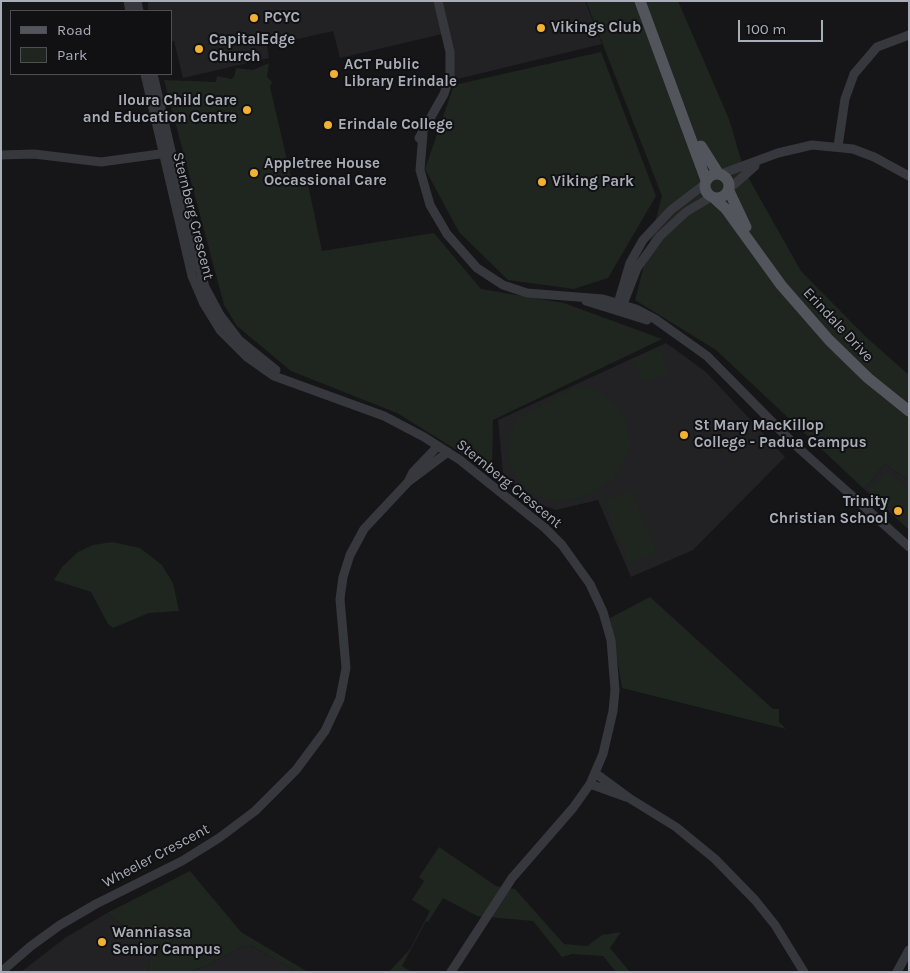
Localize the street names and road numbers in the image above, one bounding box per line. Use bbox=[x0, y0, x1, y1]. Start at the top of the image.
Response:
street label: Sternberg Crescent bbox=[168, 150, 218, 282]
street label: Erindale Drive bbox=[799, 284, 877, 366]
street label: Sternberg Crescent bbox=[452, 436, 566, 532]
street label: Wheeler Crescent bbox=[99, 820, 213, 892]

